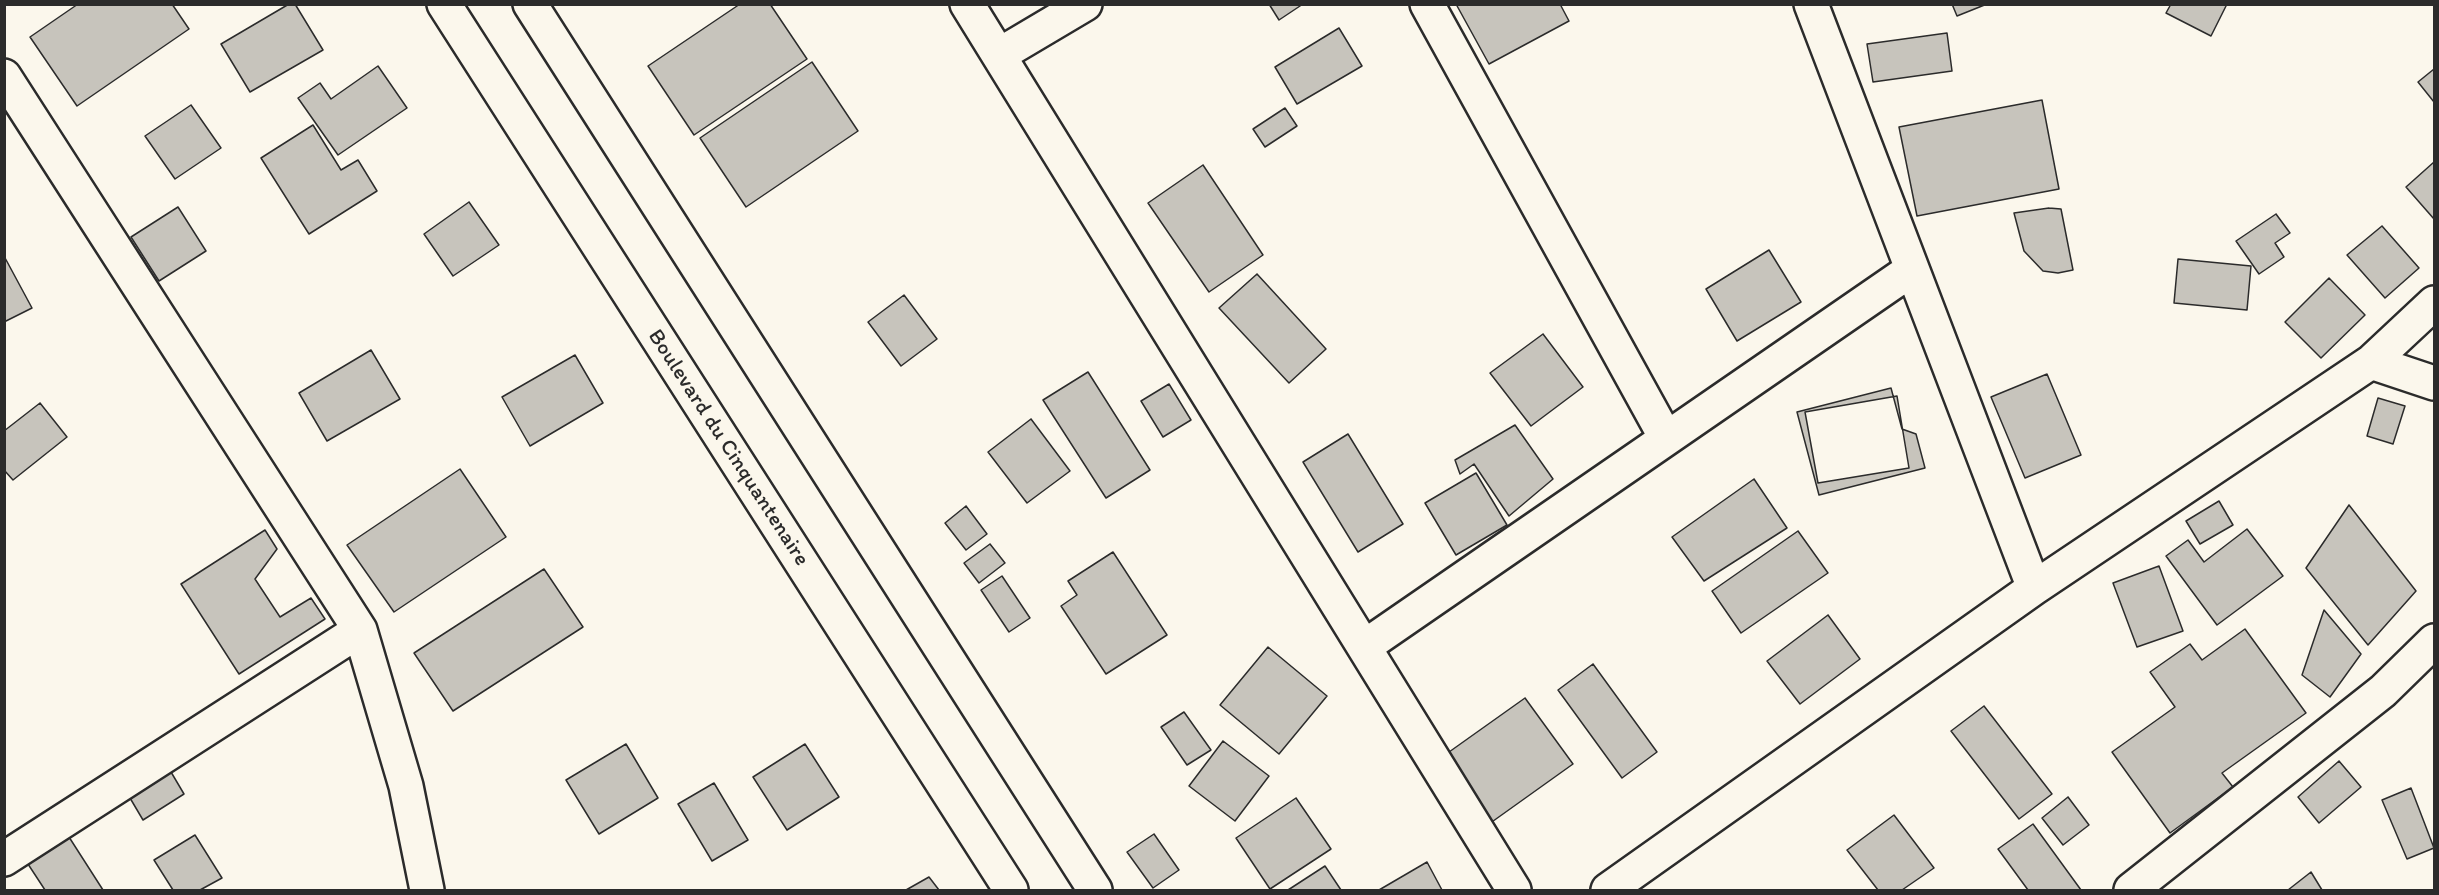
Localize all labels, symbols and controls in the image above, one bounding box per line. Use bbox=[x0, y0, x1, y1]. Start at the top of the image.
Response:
street label: Boulevard du Cinquantenaire bbox=[642, 325, 814, 571]

